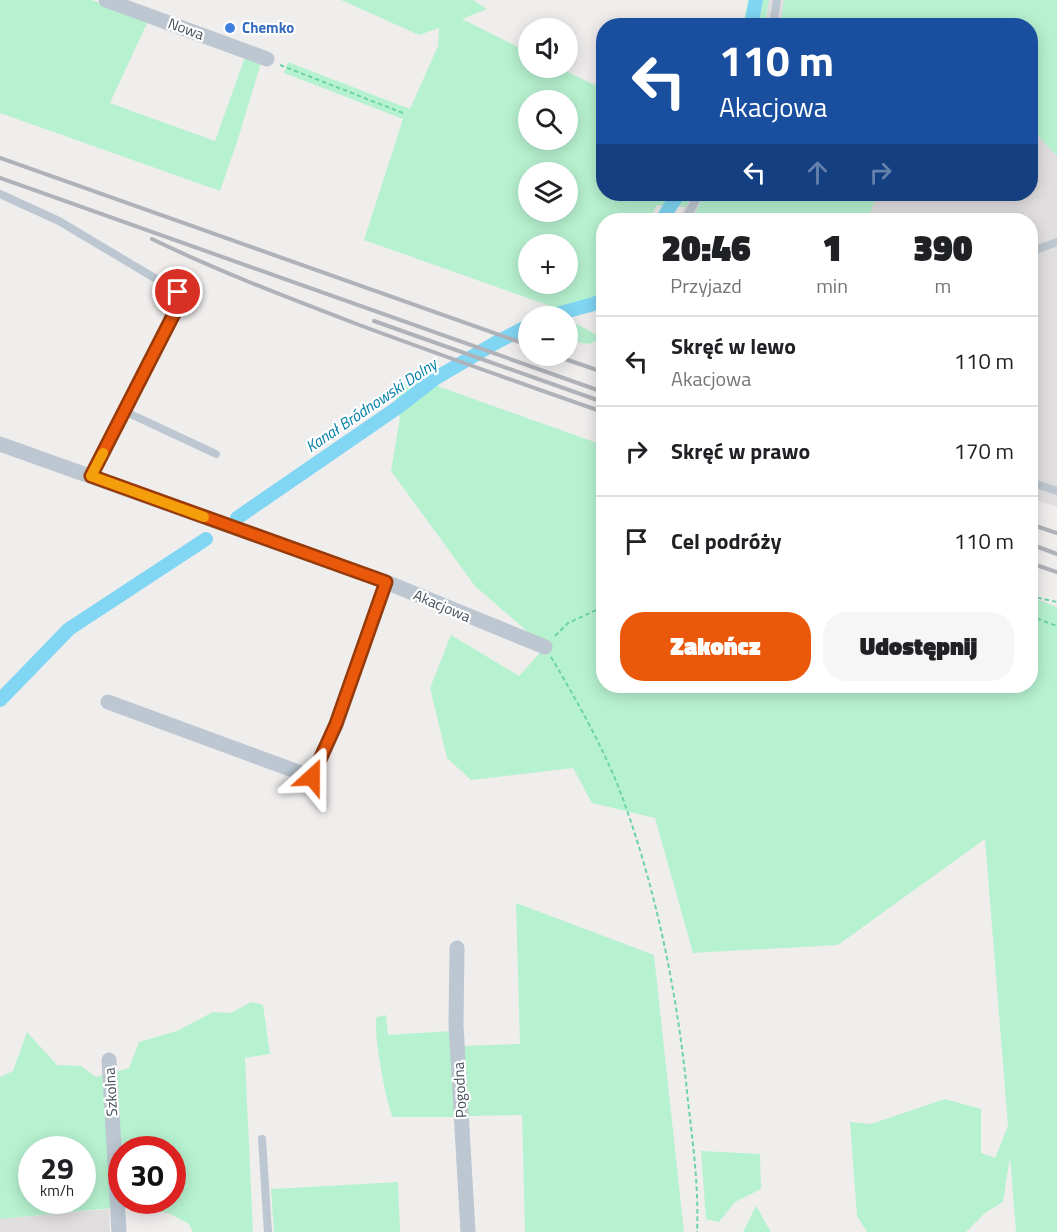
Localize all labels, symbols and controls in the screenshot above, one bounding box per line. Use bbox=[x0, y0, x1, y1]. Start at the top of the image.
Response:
street label: Nowa bbox=[165, 11, 208, 46]
place label: Chemko bbox=[242, 16, 294, 39]
map controls bbox=[518, 18, 578, 366]
button: sound bbox=[518, 18, 578, 78]
marker: Chemko bbox=[223, 21, 237, 35]
text: 110 m bbox=[719, 28, 834, 92]
icon: left bbox=[620, 42, 698, 120]
text: Akacjowa bbox=[719, 86, 827, 127]
button: search bbox=[518, 90, 578, 150]
icon: left bbox=[738, 156, 771, 189]
icon: ahead bbox=[801, 156, 834, 189]
icon: right bbox=[864, 156, 897, 189]
button: layers bbox=[518, 162, 578, 222]
text: 20:46 bbox=[661, 220, 751, 275]
text: 1 bbox=[822, 220, 842, 275]
text: 390 bbox=[913, 220, 973, 275]
button: + bbox=[518, 234, 578, 294]
pin bbox=[152, 266, 203, 317]
text: Przyjazd bbox=[670, 270, 742, 301]
text: min bbox=[816, 270, 848, 301]
text: m bbox=[935, 270, 951, 301]
icon: arrive bbox=[161, 275, 194, 308]
button: − bbox=[518, 306, 578, 366]
text: Skręć w lewo bbox=[671, 329, 796, 363]
text: 110 m bbox=[954, 344, 1014, 378]
icon: left bbox=[620, 345, 653, 378]
water label: Kanał Bródnowski Dolny bbox=[300, 351, 443, 458]
text: Akacjowa bbox=[671, 363, 751, 394]
text: Skręć w prawo bbox=[671, 434, 810, 468]
text: 170 m bbox=[954, 434, 1014, 468]
icon: right bbox=[620, 435, 653, 468]
text: Cel podróży bbox=[671, 524, 781, 558]
text: 110 m bbox=[954, 524, 1014, 558]
icon: arrive bbox=[620, 525, 653, 558]
street label: Akacjowa bbox=[410, 583, 475, 628]
button: Zakończ bbox=[620, 612, 811, 681]
button: Udostępnij bbox=[823, 612, 1014, 681]
position arrow bbox=[280, 745, 344, 809]
street label: Pogodna bbox=[447, 1061, 472, 1119]
street label: Szkolna bbox=[98, 1067, 123, 1117]
speed limit sign: 30 bbox=[108, 1136, 186, 1214]
text: 29 bbox=[40, 1145, 74, 1191]
text: km/h bbox=[40, 1179, 74, 1202]

